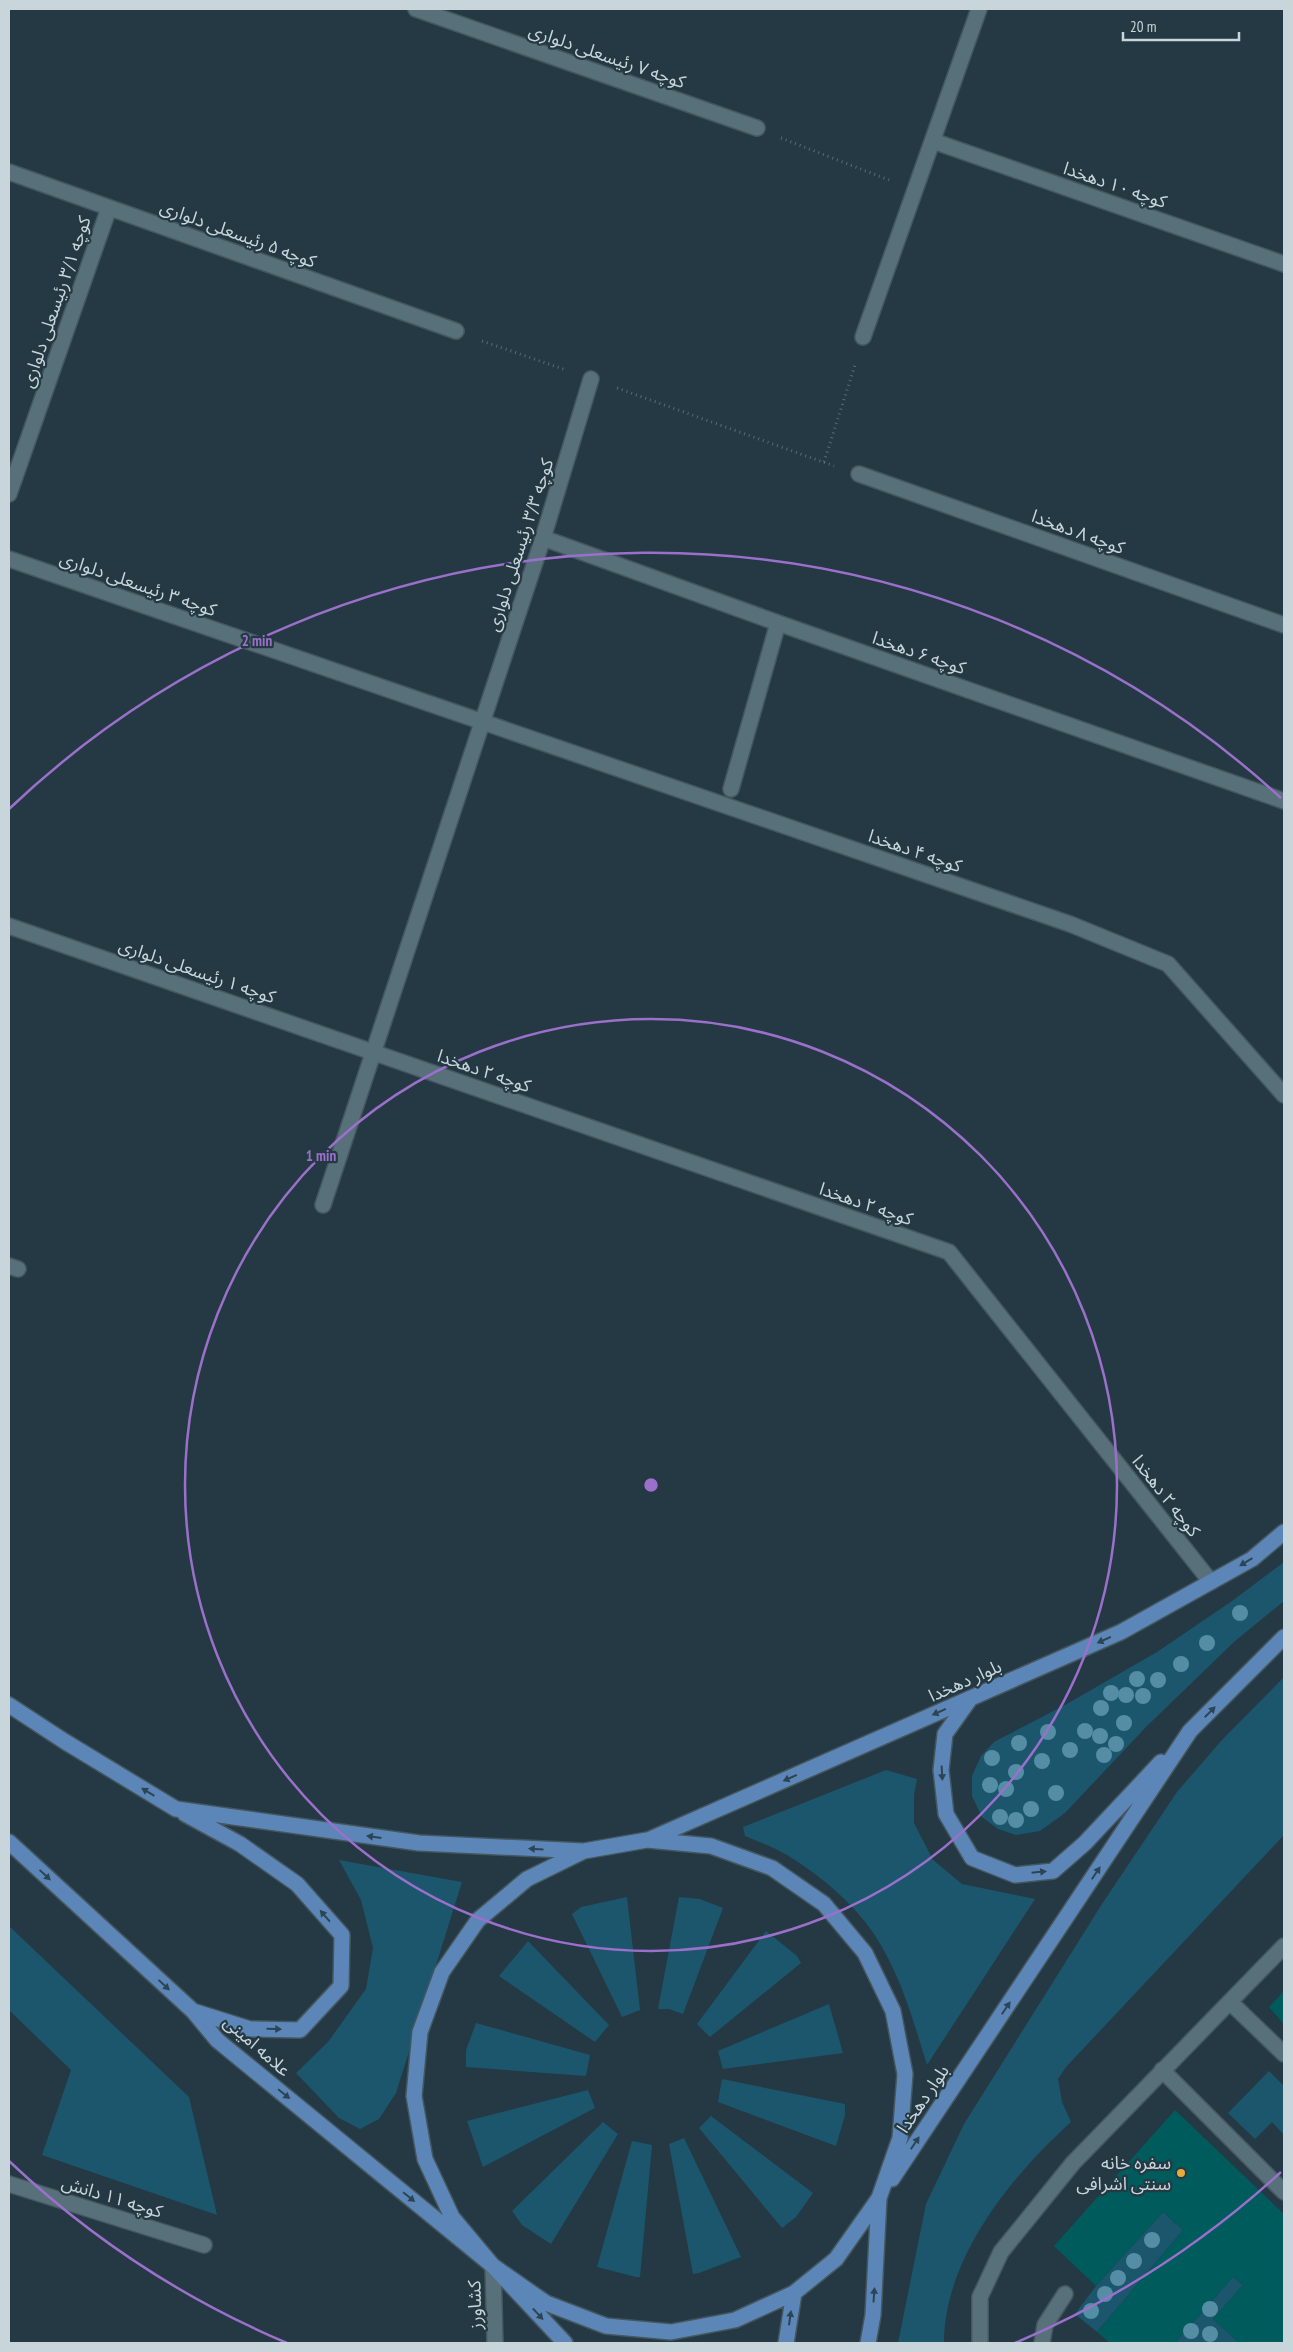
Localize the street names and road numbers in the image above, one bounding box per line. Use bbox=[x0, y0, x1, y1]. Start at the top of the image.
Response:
street label: کوچه ۷ رئیسعلی دلواری bbox=[526, 18, 689, 93]
street label: کوچه ۱۰ دهخدا bbox=[1060, 156, 1170, 213]
street label: کوچه ۵ رئیسعلی دلواری bbox=[157, 195, 320, 273]
street label: کوچه ۳/۱ رئیسعلی دلواری bbox=[15, 212, 96, 391]
street label: کوچه ۳/۳ رئیسعلی دلواری bbox=[481, 455, 558, 634]
street label: کوچه ۸ دهخدا bbox=[1028, 504, 1128, 559]
street label: کوچه ۳ رئیسعلی دلواری bbox=[57, 546, 220, 621]
street label: کوچه ۶ دهخدا bbox=[869, 626, 970, 680]
street label: کوچه ۴ دهخدا bbox=[865, 824, 966, 878]
street label: کوچه ۱ رئیسعلی دلواری bbox=[116, 933, 279, 1008]
street label: کوچه ۲ دهخدا bbox=[434, 1044, 535, 1098]
street label: کوچه ۲ دهخدا bbox=[816, 1177, 917, 1231]
street label: کوچه ۲ دهخدا bbox=[1127, 1450, 1206, 1542]
street label: بلوار دهخدا bbox=[925, 1654, 1005, 1707]
street label: علامه امینی bbox=[219, 2010, 296, 2081]
street label: بلوار دهخدا bbox=[891, 2060, 954, 2137]
street label: کوچه ۱۱ دانش bbox=[59, 2170, 166, 2223]
street label: کشاورز bbox=[462, 2279, 487, 2331]

